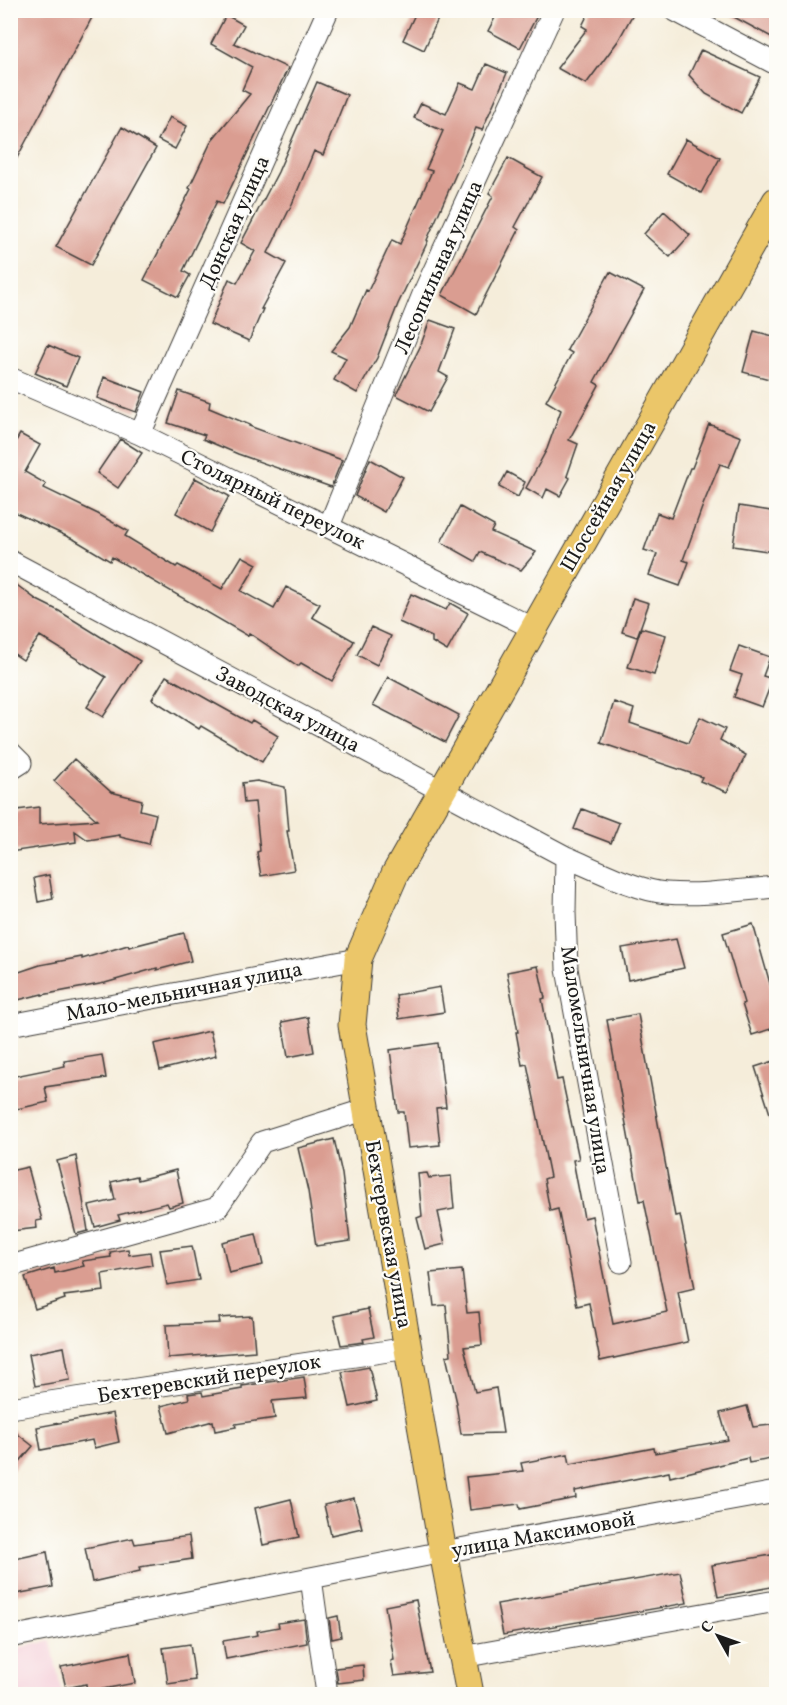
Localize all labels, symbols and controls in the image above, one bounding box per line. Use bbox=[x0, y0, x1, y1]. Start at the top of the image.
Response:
street label: Донская улица bbox=[193, 151, 278, 294]
street label: Лесопильная улица bbox=[388, 176, 491, 359]
street label: Шоссейная улица bbox=[554, 416, 664, 578]
street label: Столярный переулок bbox=[175, 443, 370, 558]
street label: Заводская улица bbox=[210, 660, 365, 761]
street label: Маломельничная улица bbox=[552, 944, 617, 1177]
street label: Мало-мельничная улица bbox=[63, 955, 305, 1030]
street label: Бехтеревская улица bbox=[357, 1138, 418, 1331]
street label: Бехтеревский переулок bbox=[95, 1347, 323, 1411]
street label: улица Максимовой bbox=[449, 1505, 638, 1566]
north arrow bbox=[688, 1606, 748, 1666]
text: С bbox=[696, 1617, 720, 1639]

